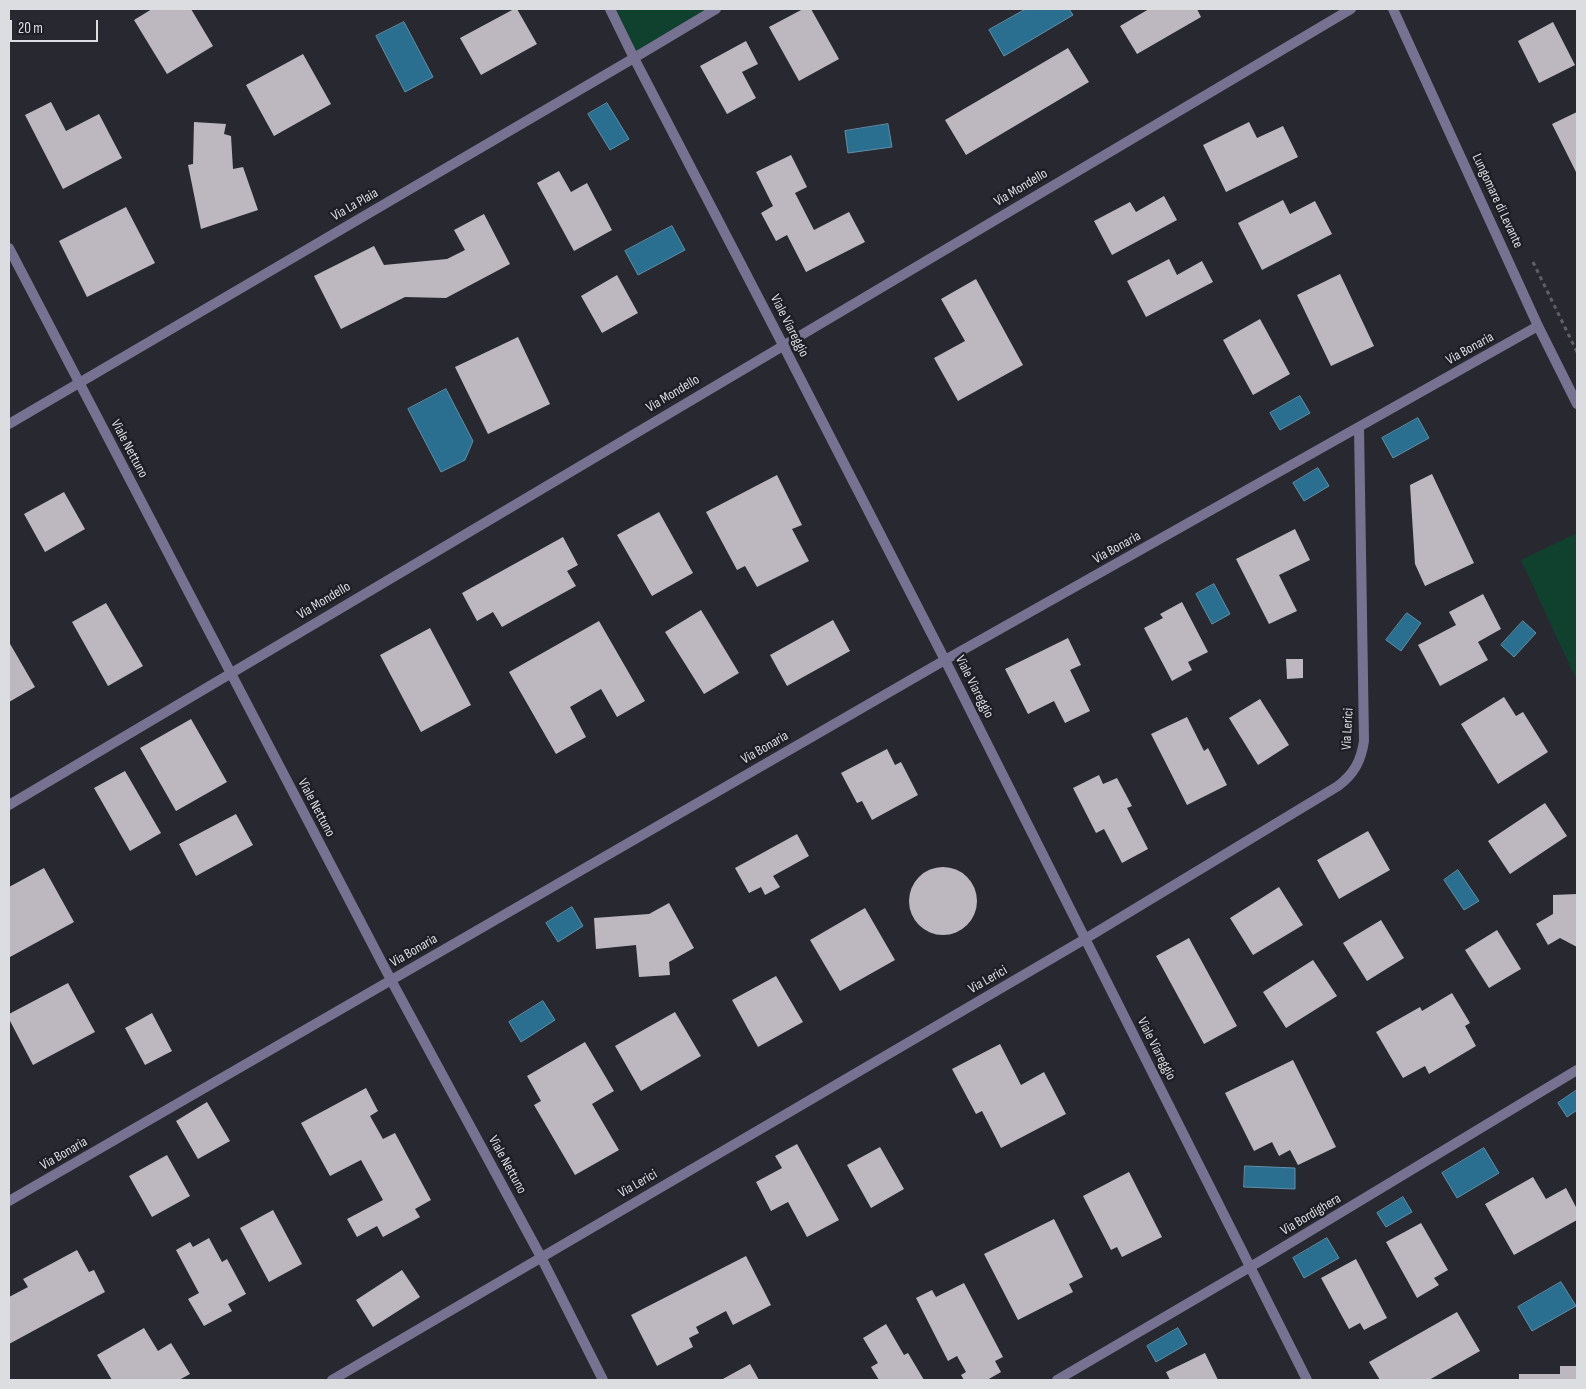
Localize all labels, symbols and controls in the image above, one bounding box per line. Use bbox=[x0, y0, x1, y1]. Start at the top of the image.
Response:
scale bar bbox=[12, 10, 100, 42]
text: 20 m bbox=[18, 19, 43, 38]
street label: Lungomare di Levante bbox=[1468, 151, 1526, 251]
street label: Via Mondello bbox=[991, 166, 1051, 210]
street label: Via La Plaia bbox=[329, 185, 381, 225]
street label: Viale Viareggio bbox=[766, 292, 812, 360]
street label: Via Bonaria bbox=[1443, 329, 1497, 369]
street label: Via Mondello bbox=[643, 372, 703, 416]
street label: Viale Nettuno bbox=[107, 417, 151, 481]
street label: Via Bonaria bbox=[1090, 528, 1144, 568]
street label: Via Mondello bbox=[294, 579, 354, 623]
street label: Viale Viareggio bbox=[951, 653, 997, 721]
street label: Via Lerici bbox=[1339, 708, 1357, 750]
street label: Via Bonaria bbox=[738, 728, 792, 768]
street label: Viale Nettuno bbox=[294, 776, 338, 840]
street label: Via Bonaria bbox=[387, 931, 441, 971]
street label: Via Lerici bbox=[966, 962, 1010, 998]
street label: Viale Viareggio bbox=[1133, 1015, 1179, 1083]
street label: Viale Nettuno bbox=[484, 1133, 530, 1197]
street label: Via Bonaria bbox=[37, 1134, 91, 1174]
street label: Via Lerici bbox=[616, 1166, 660, 1202]
street label: Via Bordighera bbox=[1278, 1190, 1344, 1240]

